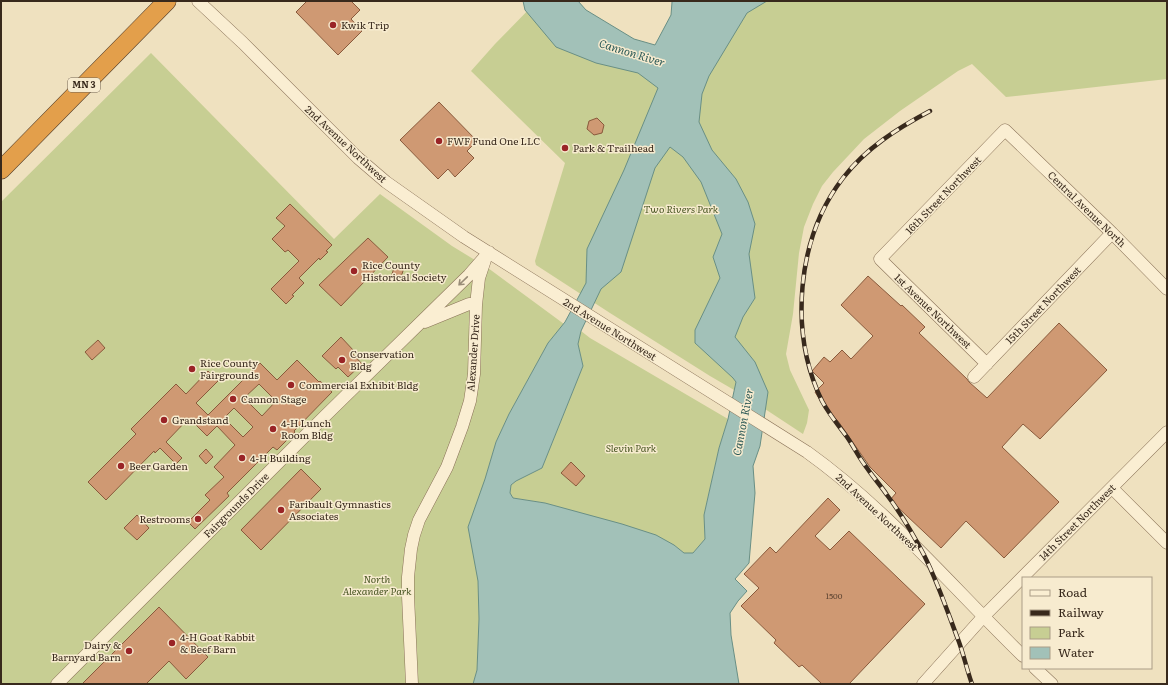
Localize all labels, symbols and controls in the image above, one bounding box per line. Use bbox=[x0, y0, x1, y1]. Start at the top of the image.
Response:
place label: Kwik Trip bbox=[341, 17, 389, 32]
marker: Kwik Trip bbox=[328, 20, 338, 30]
water label: Cannon River bbox=[597, 34, 667, 70]
road number: MN 3 bbox=[68, 78, 100, 92]
street label: 2nd Avenue Northwest bbox=[302, 102, 391, 186]
place label: FWF Fund One LLC bbox=[447, 133, 540, 148]
marker: FWF Fund One LLC bbox=[434, 136, 444, 146]
place label: Park & Trailhead bbox=[573, 140, 654, 155]
marker: Park & Trailhead bbox=[560, 143, 570, 153]
street label: 16th Street Northwest bbox=[901, 152, 984, 237]
street label: Central Avenue North bbox=[1045, 167, 1130, 250]
park label: Two Rivers Park bbox=[644, 201, 719, 216]
place label: Rice County Historical Society bbox=[362, 257, 447, 284]
street label: 15th Street Northwest bbox=[1001, 262, 1084, 347]
marker: Rice County Historical Society bbox=[349, 266, 359, 276]
street label: 1st Avenue Northwest bbox=[891, 270, 975, 352]
one-way arrow bbox=[458, 276, 468, 286]
street label: 2nd Avenue Northwest bbox=[561, 294, 660, 363]
street label: Alexander Drive bbox=[462, 314, 483, 392]
place label: Conservation Bldg bbox=[350, 346, 415, 373]
place label: Rice County Fairgrounds bbox=[200, 355, 259, 382]
marker: Conservation Bldg bbox=[337, 355, 347, 365]
marker: Rice County Fairgrounds bbox=[187, 364, 197, 374]
place label: Commercial Exhibit Bldg bbox=[299, 377, 419, 392]
marker: Commercial Exhibit Bldg bbox=[286, 380, 296, 390]
water label: Cannon River bbox=[728, 387, 756, 457]
place label: Cannon Stage bbox=[241, 391, 306, 406]
marker: Cannon Stage bbox=[228, 394, 238, 404]
place label: Grandstand bbox=[172, 412, 229, 427]
marker: Grandstand bbox=[159, 415, 169, 425]
place label: 4-H Lunch Room Bldg bbox=[281, 415, 333, 442]
marker: 4-H Lunch Room Bldg bbox=[268, 424, 278, 434]
park label: Slevin Park bbox=[606, 440, 657, 455]
place label: 4-H Building bbox=[250, 450, 311, 465]
marker: 4-H Building bbox=[237, 453, 247, 463]
place label: Beer Garden bbox=[129, 458, 188, 473]
marker: Beer Garden bbox=[116, 461, 126, 471]
street label: Fairgrounds Drive bbox=[200, 469, 272, 541]
street label: 2nd Avenue Northwest bbox=[833, 470, 922, 554]
street label: 14th Street Northwest bbox=[1035, 480, 1118, 563]
place label: Faribault Gymnastics Associates bbox=[289, 496, 391, 523]
marker: Faribault Gymnastics Associates bbox=[276, 505, 286, 515]
place label: Restrooms bbox=[139, 511, 190, 526]
marker: Restrooms bbox=[193, 514, 203, 524]
park label: North Alexander Park bbox=[342, 571, 412, 598]
legend bbox=[1022, 577, 1152, 669]
text: Road bbox=[1058, 583, 1088, 601]
house number: 1500 bbox=[826, 590, 843, 601]
text: Railway bbox=[1058, 603, 1104, 621]
text: Park bbox=[1058, 623, 1085, 641]
place label: 4-H Goat Rabbit & Beef Barn bbox=[180, 629, 255, 656]
place label: Dairy & Barnyard Barn bbox=[51, 637, 121, 664]
marker: 4-H Goat Rabbit & Beef Barn bbox=[167, 638, 177, 648]
text: Water bbox=[1058, 643, 1094, 661]
marker: Dairy & Barnyard Barn bbox=[124, 646, 134, 656]

